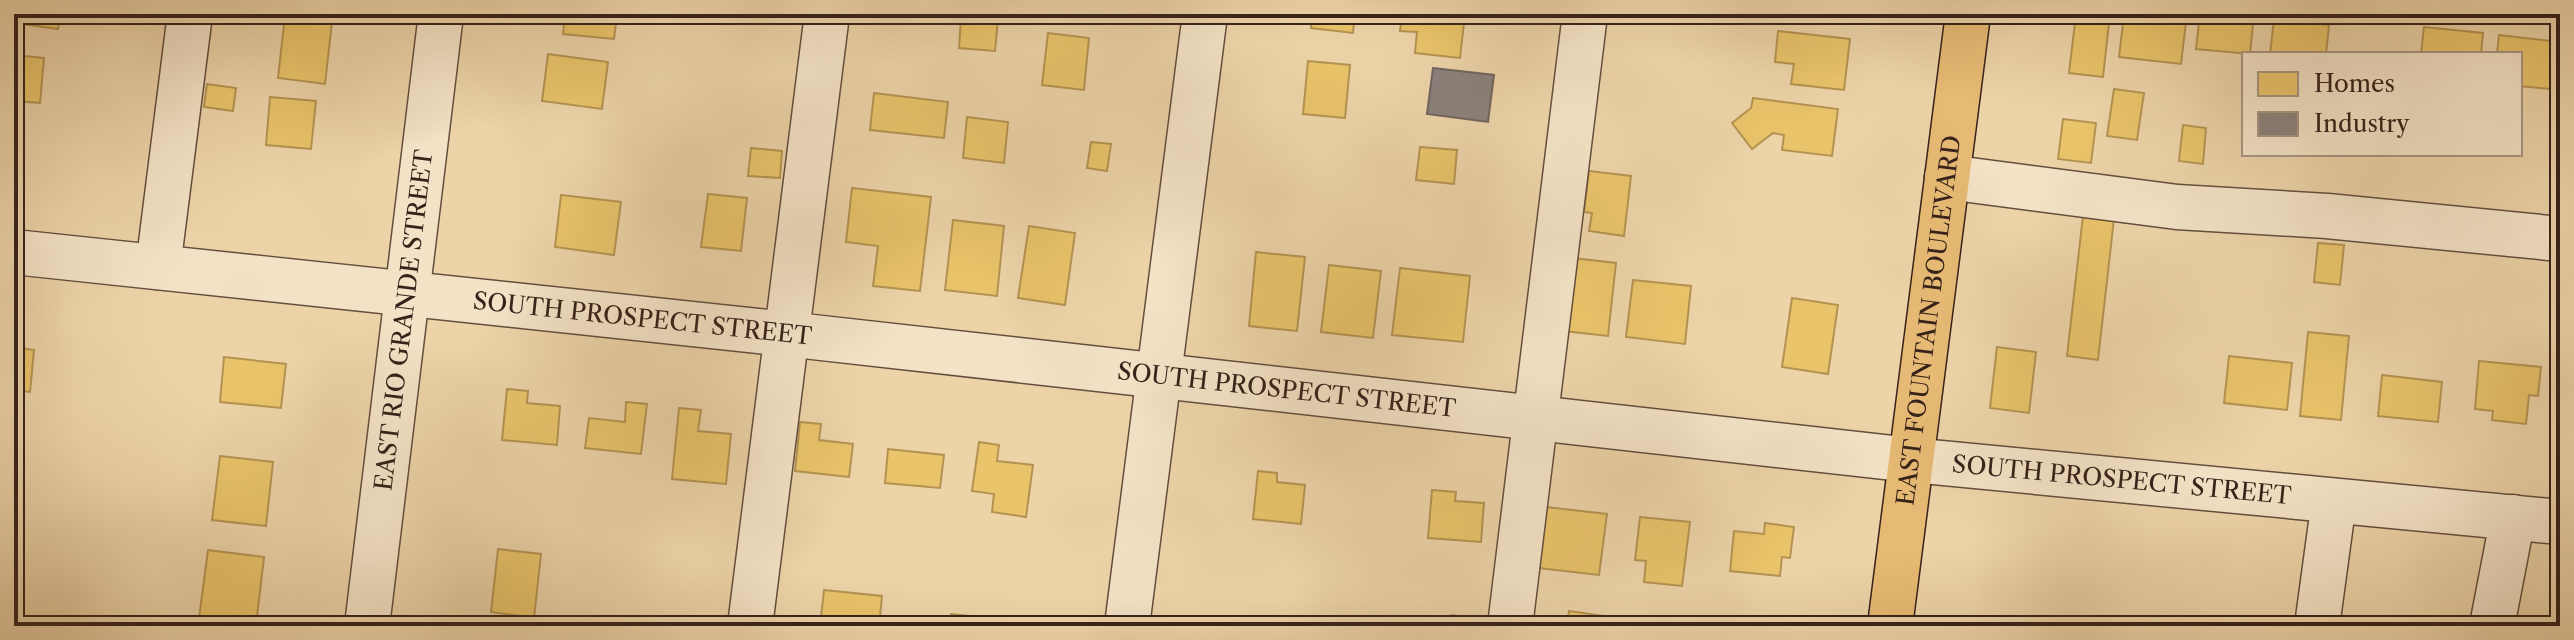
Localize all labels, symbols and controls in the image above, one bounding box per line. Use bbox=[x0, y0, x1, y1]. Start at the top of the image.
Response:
legend bbox=[2242, 52, 2522, 156]
text: Homes bbox=[2314, 69, 2395, 98]
text: Industry bbox=[2314, 109, 2410, 138]
street label: EAST FOUNTAIN BOULEVARD bbox=[1890, 134, 1966, 507]
street label: EAST RIO GRANDE STREET bbox=[368, 148, 438, 492]
street label: SOUTH PROSPECT STREET bbox=[472, 286, 813, 351]
street label: SOUTH PROSPECT STREET bbox=[1116, 356, 1457, 423]
street label: SOUTH PROSPECT STREET bbox=[1951, 449, 2293, 510]

